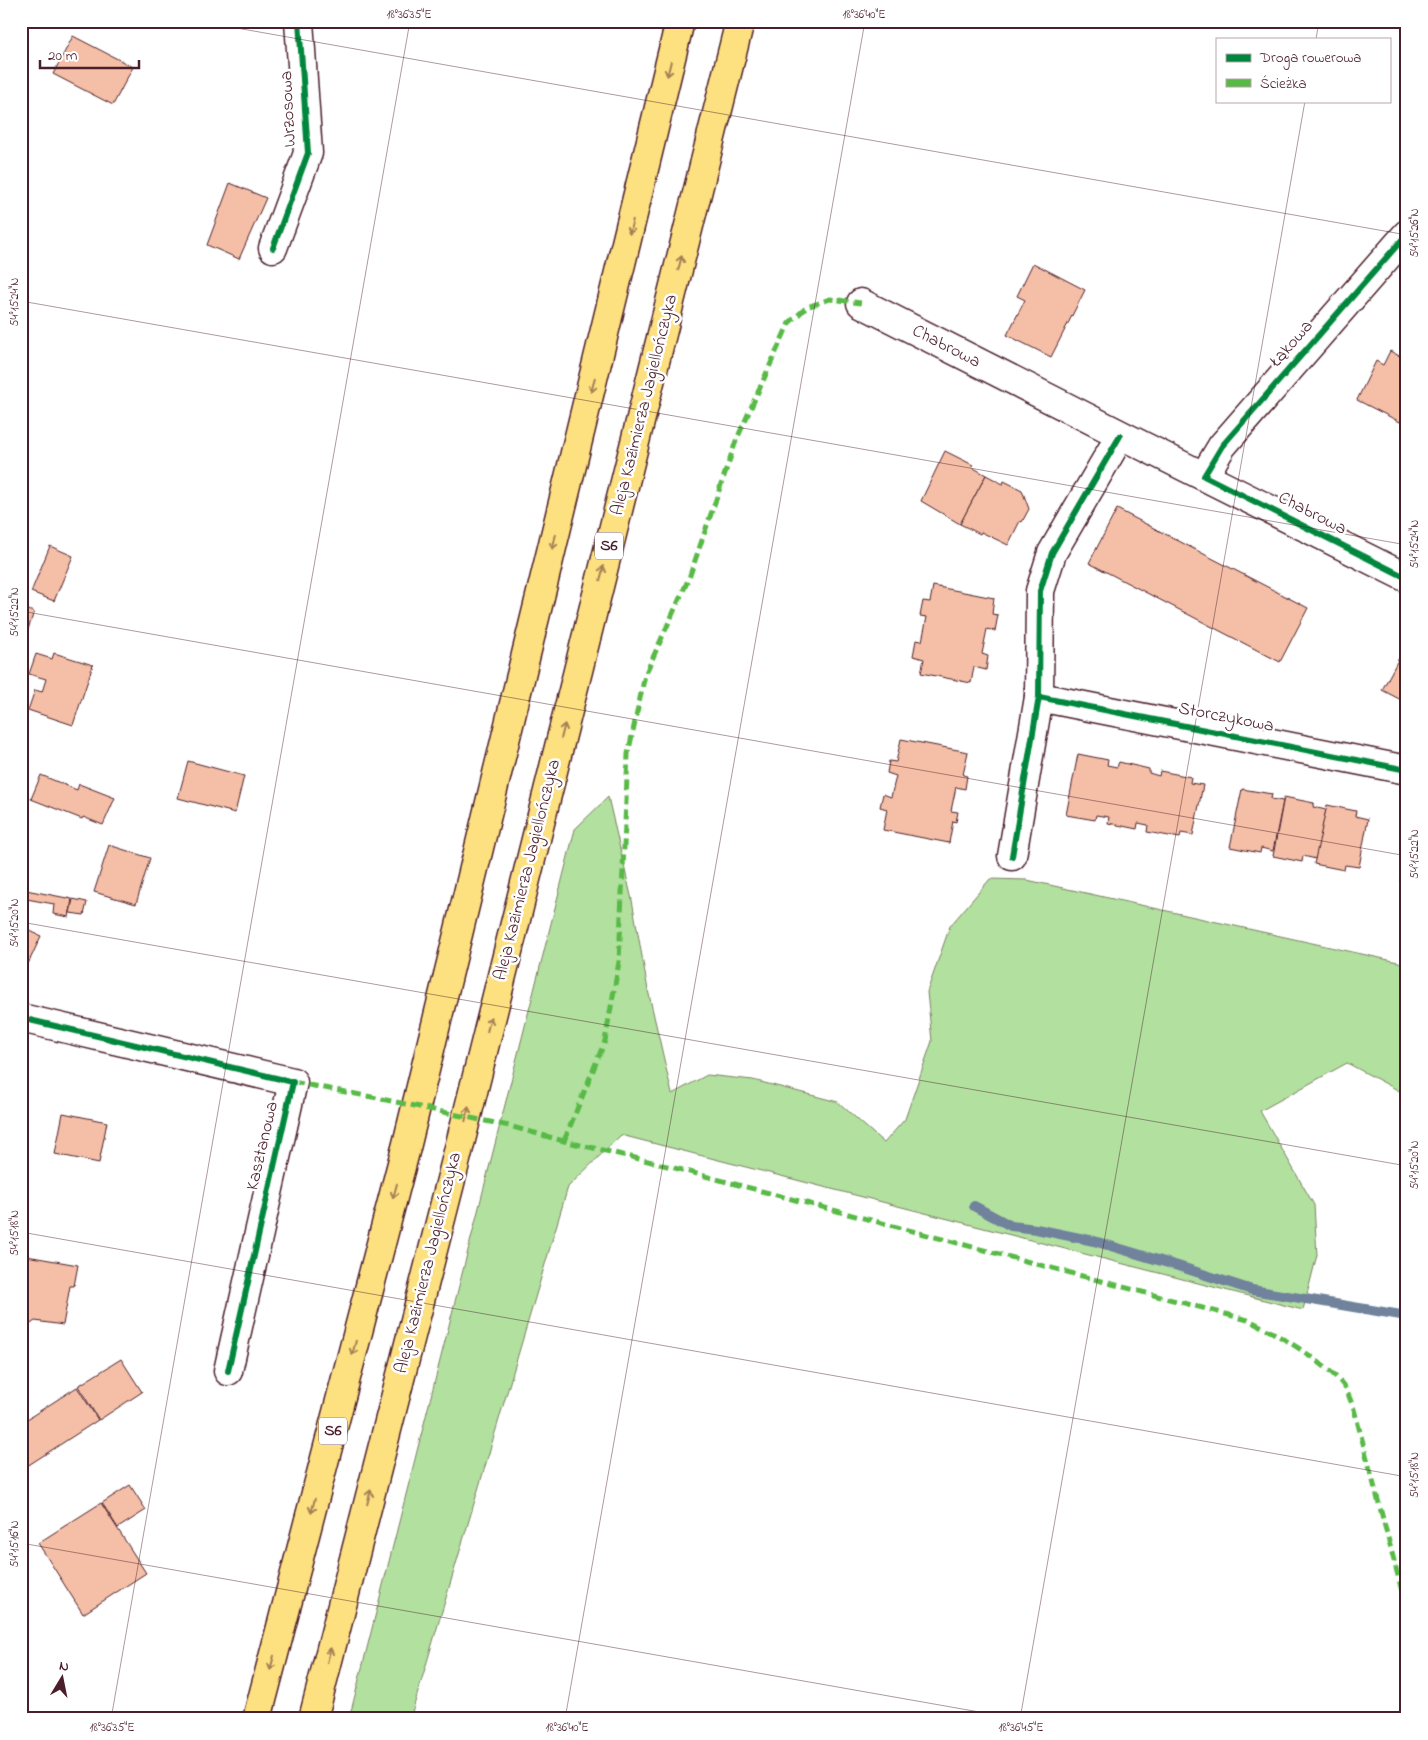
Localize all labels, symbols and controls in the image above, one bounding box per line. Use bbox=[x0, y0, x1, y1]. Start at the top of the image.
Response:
text: 18°36'35"E bbox=[387, 6, 431, 24]
text: 18°36'40"E bbox=[842, 6, 886, 24]
scale bar bbox=[40, 38, 139, 70]
legend bbox=[1216, 38, 1390, 102]
text: 20 m bbox=[48, 45, 78, 67]
text: Droga rowerowa bbox=[1259, 47, 1361, 70]
one-way arrow bbox=[664, 60, 673, 76]
street label: Wrzosowa bbox=[274, 70, 304, 148]
text: Ścieżka bbox=[1260, 73, 1307, 95]
text: 54°15'26"N bbox=[1406, 208, 1424, 258]
one-way arrow bbox=[626, 218, 635, 234]
one-way arrow bbox=[676, 255, 685, 271]
text: 54°15'24"N bbox=[6, 278, 24, 326]
street label: Aleja Kazimierza Jagiellończyka bbox=[605, 292, 686, 519]
street label: Łąkowa bbox=[1263, 315, 1320, 374]
street label: Chabrowa bbox=[907, 319, 985, 375]
one-way arrow bbox=[587, 376, 597, 392]
street label: Chabrowa bbox=[1273, 486, 1351, 542]
text: 54°15'24"N bbox=[1406, 520, 1424, 568]
road number: S6 bbox=[595, 532, 623, 560]
one-way arrow bbox=[549, 534, 558, 550]
one-way arrow bbox=[598, 565, 607, 581]
text: 54°15'22"N bbox=[6, 587, 24, 637]
street label: Storczykowa bbox=[1176, 696, 1276, 740]
one-way arrow bbox=[559, 723, 568, 739]
street label: Aleja Kazimierza Jagiellończyka bbox=[488, 757, 569, 984]
text: 54°15'22"N bbox=[1406, 829, 1424, 879]
text: 54°15'20"N bbox=[6, 898, 24, 948]
one-way arrow bbox=[485, 1016, 494, 1032]
street label: Kasztanowa bbox=[240, 1099, 286, 1193]
one-way arrow bbox=[463, 1106, 472, 1122]
text: 54°15'20"N bbox=[1406, 1140, 1424, 1190]
street label: Aleja Kazimierza Jagiellończyka bbox=[389, 1150, 470, 1377]
one-way arrow bbox=[390, 1183, 399, 1199]
text: 54°15'18"N bbox=[6, 1210, 24, 1256]
one-way arrow bbox=[349, 1340, 358, 1356]
road number: S6 bbox=[319, 1418, 347, 1444]
text: 54°15'18"N bbox=[1406, 1452, 1424, 1498]
one-way arrow bbox=[365, 1490, 375, 1506]
one-way arrow bbox=[308, 1497, 317, 1513]
text: 54°15'16"N bbox=[6, 1521, 24, 1567]
one-way arrow bbox=[325, 1647, 334, 1663]
north arrow bbox=[38, 1652, 88, 1702]
one-way arrow bbox=[267, 1654, 276, 1670]
text: N bbox=[58, 1656, 70, 1678]
text: 18°36'35"E bbox=[90, 1719, 134, 1737]
text: 18°36'40"E bbox=[545, 1719, 589, 1737]
text: 18°36'45"E bbox=[999, 1719, 1043, 1737]

